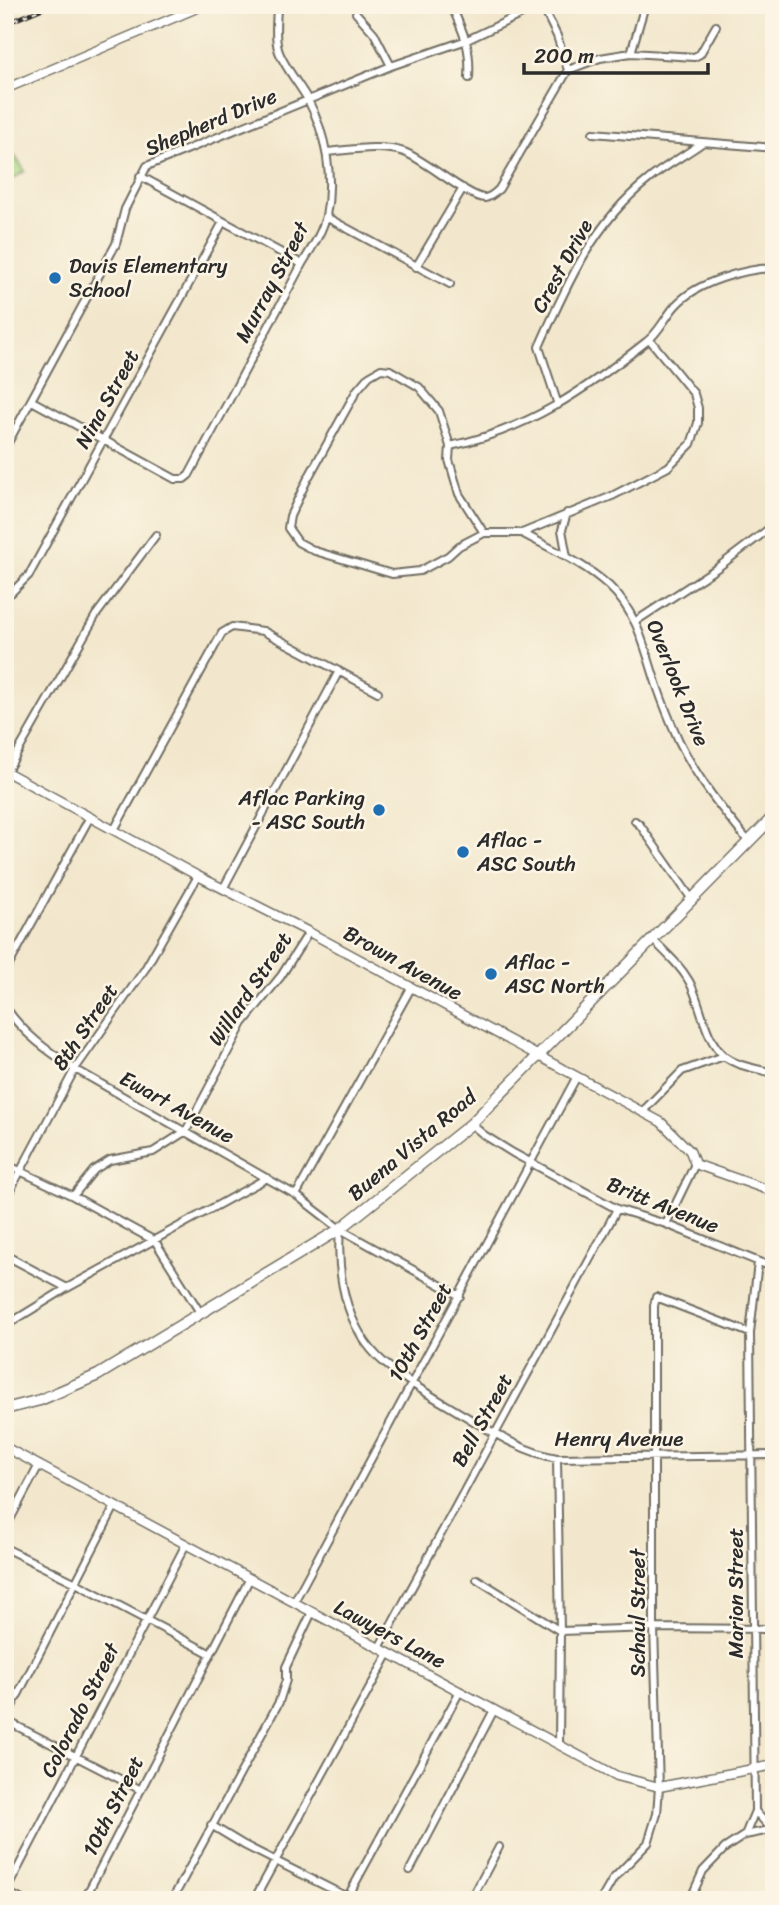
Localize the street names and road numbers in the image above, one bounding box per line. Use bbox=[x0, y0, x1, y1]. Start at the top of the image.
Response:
street label: Shepherd Drive bbox=[139, 77, 283, 167]
street label: Crest Drive bbox=[520, 212, 604, 320]
street label: Murray Street bbox=[224, 213, 321, 350]
street label: Nina Street bbox=[64, 342, 150, 456]
street label: Overlook Drive bbox=[635, 614, 721, 752]
street label: Brown Avenue bbox=[336, 914, 470, 1012]
street label: Willard Street bbox=[198, 924, 302, 1054]
street label: 8th Street bbox=[41, 975, 129, 1079]
street label: Ewart Avenue bbox=[112, 1060, 242, 1154]
street label: Buena Vista Road bbox=[339, 1078, 487, 1211]
street label: Britt Avenue bbox=[601, 1165, 725, 1245]
street label: 10th Street bbox=[377, 1275, 463, 1389]
street label: Bell Street bbox=[441, 1366, 523, 1474]
street label: Henry Avenue bbox=[555, 1420, 683, 1458]
street label: Marion Street bbox=[717, 1528, 755, 1658]
street label: Schaul Street bbox=[619, 1547, 657, 1677]
street label: Lawyers Lane bbox=[327, 1588, 453, 1680]
street label: Colorado Street bbox=[30, 1634, 131, 1784]
street label: 10th Street bbox=[71, 1749, 155, 1863]

